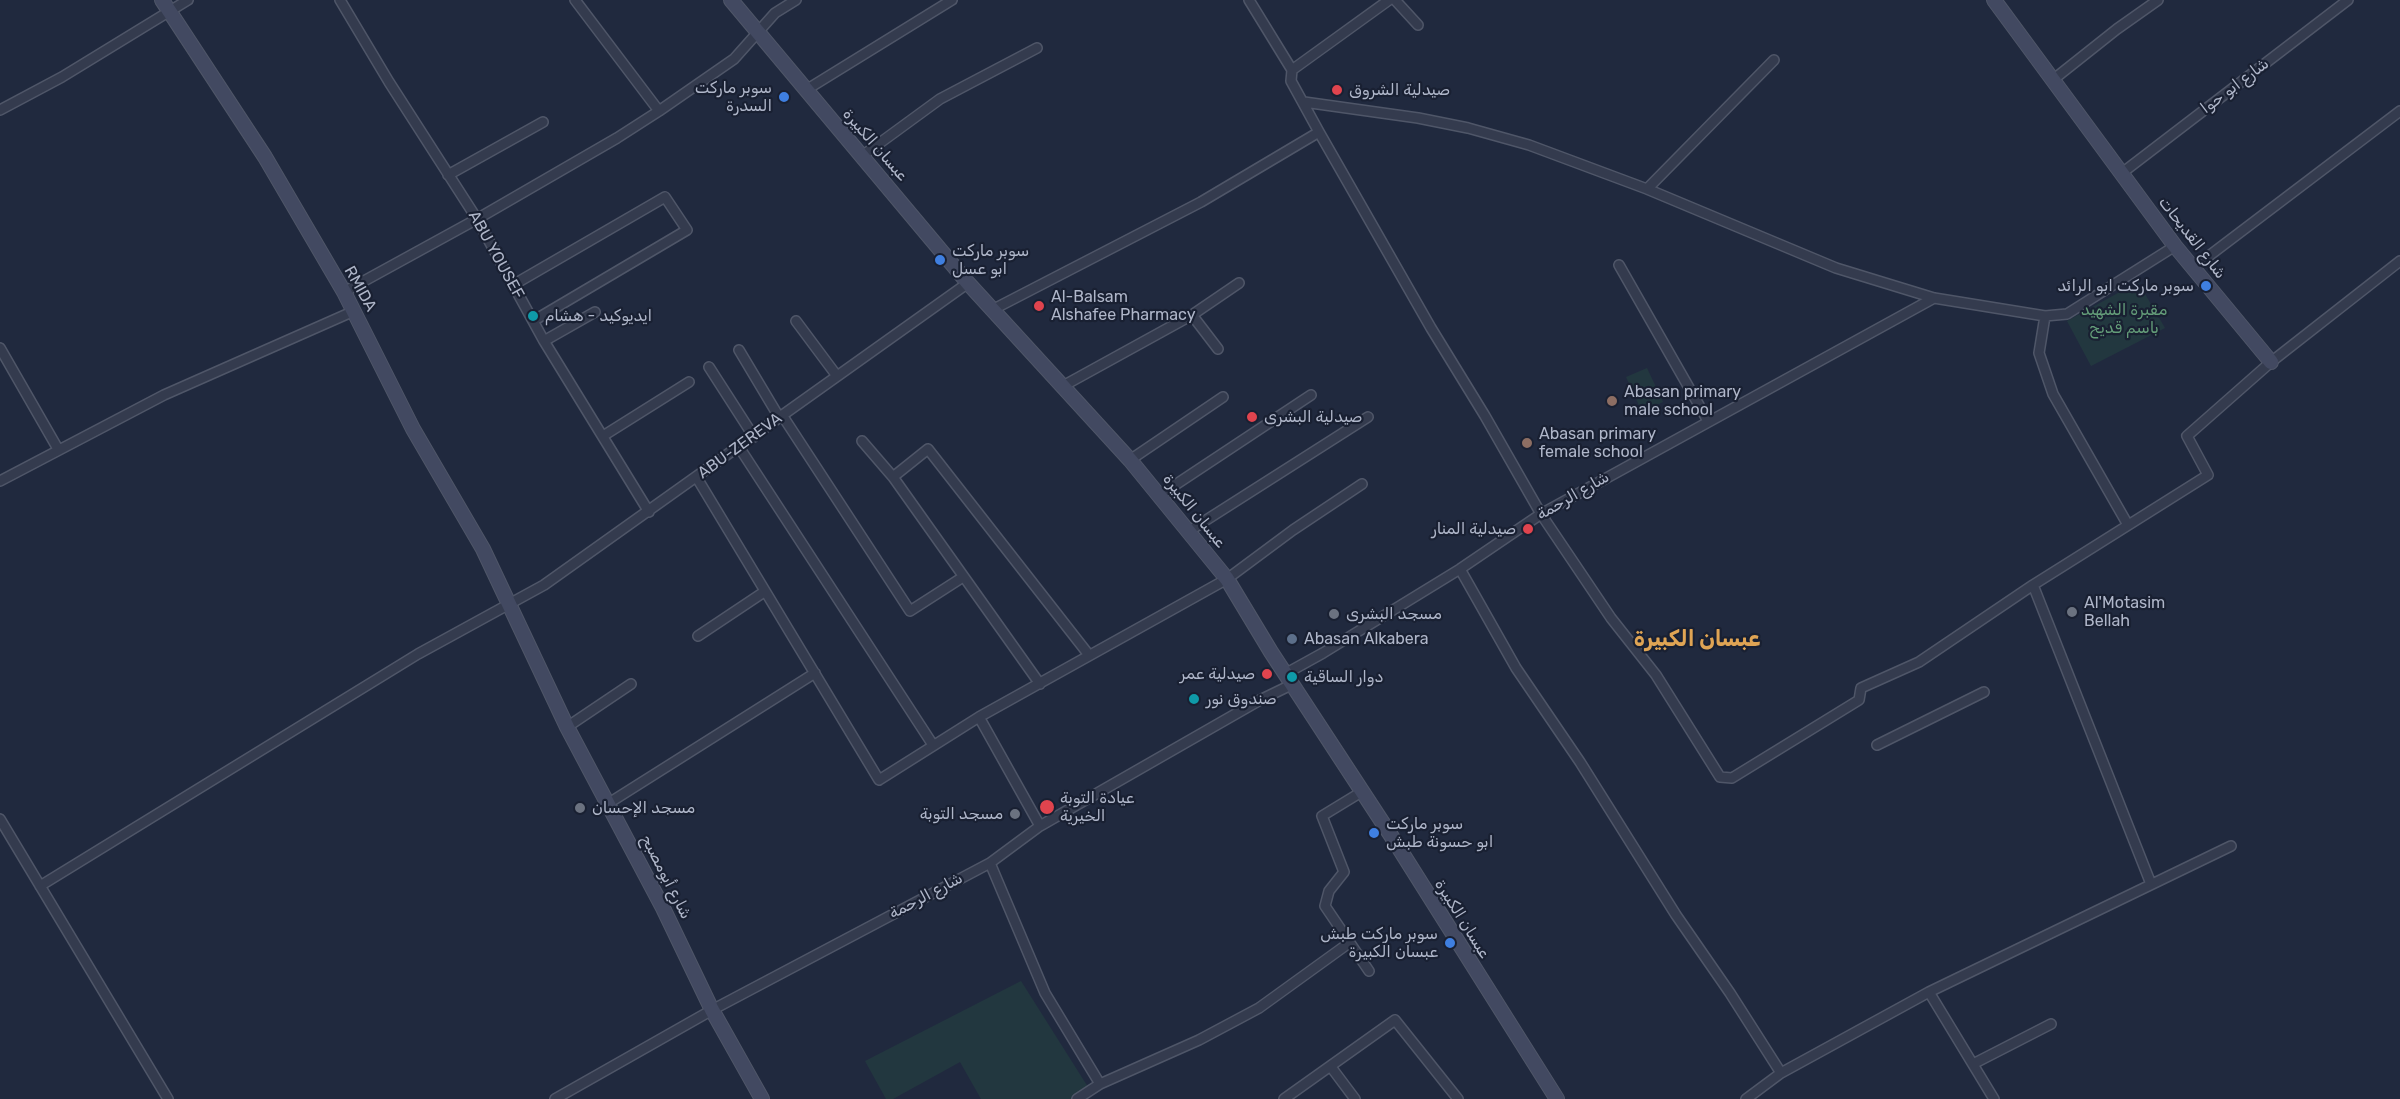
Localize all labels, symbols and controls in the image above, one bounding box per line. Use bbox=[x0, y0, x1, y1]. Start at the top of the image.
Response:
street label: شارع ابو حوا bbox=[2197, 54, 2273, 118]
place label: سوبر ماركت السدرة bbox=[695, 78, 772, 116]
place label: صيدلية الشروق bbox=[1349, 80, 1450, 100]
marker: صيدلية الشروق bbox=[1330, 83, 1344, 97]
marker: سوبر ماركت السدرة bbox=[777, 90, 791, 104]
street label: عبسان الكبيرة bbox=[838, 105, 912, 185]
street label: شارع القديحات bbox=[2154, 193, 2230, 283]
street label: ABU YOUSEF bbox=[464, 208, 528, 302]
place label: سوبر ماركت ابو عسل bbox=[952, 241, 1029, 279]
marker: سوبر ماركت ابو عسل bbox=[933, 253, 947, 267]
street label: RMIDA bbox=[340, 263, 380, 315]
place label: سوبر ماركت ابو الرائد bbox=[2057, 276, 2194, 296]
marker: سوبر ماركت ابو الرائد bbox=[2199, 279, 2213, 293]
place label: Al-Balsam Alshafee Pharmacy bbox=[1051, 287, 1196, 325]
marker: Al-Balsam Alshafee Pharmacy bbox=[1032, 299, 1046, 313]
park label: مقبرة الشهيد باسم قديح bbox=[2081, 300, 2167, 338]
place label: ايديوكيد - هشام bbox=[545, 306, 652, 326]
marker: ايديوكيد - هشام bbox=[526, 309, 540, 323]
place label: Abasan primary male school bbox=[1624, 382, 1741, 420]
marker: Abasan primary male school bbox=[1605, 394, 1619, 408]
place label: صيدلية البشرى bbox=[1264, 407, 1362, 427]
street label: ABU-ZEREVA bbox=[694, 409, 786, 483]
marker: صيدلية البشرى bbox=[1245, 410, 1259, 424]
place label: Abasan primary female school bbox=[1539, 424, 1656, 462]
marker: Abasan primary female school bbox=[1520, 436, 1534, 450]
street label: شارع الرحمة bbox=[1533, 468, 1613, 524]
street label: عبسان الكبيرة bbox=[1158, 470, 1230, 552]
place label: صيدلية المنار bbox=[1432, 519, 1516, 539]
marker: صيدلية المنار bbox=[1521, 522, 1535, 536]
place label: Al'Motasim Bellah bbox=[2084, 593, 2165, 631]
place label: مسجد البشرى bbox=[1346, 604, 1442, 624]
marker: Al'Motasim Bellah bbox=[2065, 605, 2079, 619]
marker: مسجد البشرى bbox=[1327, 607, 1341, 621]
district label: عبسان الكبيرة bbox=[1634, 627, 1760, 653]
place label: Abasan Alkabera bbox=[1304, 629, 1428, 649]
marker: Abasan Alkabera bbox=[1285, 632, 1299, 646]
place label: صيدلية عمر bbox=[1180, 664, 1255, 684]
marker: صيدلية عمر bbox=[1260, 667, 1274, 681]
place label: دوار الساقية bbox=[1304, 667, 1383, 687]
marker: دوار الساقية bbox=[1285, 670, 1299, 684]
place label: صندوق نور bbox=[1206, 689, 1277, 709]
marker: صندوق نور bbox=[1187, 692, 1201, 706]
place label: عيادة التوبة الخيرية bbox=[1060, 788, 1134, 826]
place label: مسجد الإحسان bbox=[592, 798, 695, 818]
marker: عيادة التوبة الخيرية bbox=[1038, 798, 1056, 816]
marker: مسجد الإحسان bbox=[573, 801, 587, 815]
place label: مسجد التوبة bbox=[920, 804, 1003, 824]
marker: مسجد التوبة bbox=[1008, 807, 1022, 821]
place label: سوبر ماركت ابو حسونة طبش bbox=[1386, 814, 1493, 852]
marker: سوبر ماركت ابو حسونة طبش bbox=[1367, 826, 1381, 840]
street label: شارع أبومصبح bbox=[637, 832, 695, 922]
street label: شارع الرحمة bbox=[886, 869, 966, 923]
street label: عبسان الكبيرة bbox=[1430, 876, 1494, 962]
place label: سوبر ماركت طبش عبسان الكبيرة bbox=[1320, 924, 1438, 962]
marker: سوبر ماركت طبش عبسان الكبيرة bbox=[1443, 936, 1457, 950]

